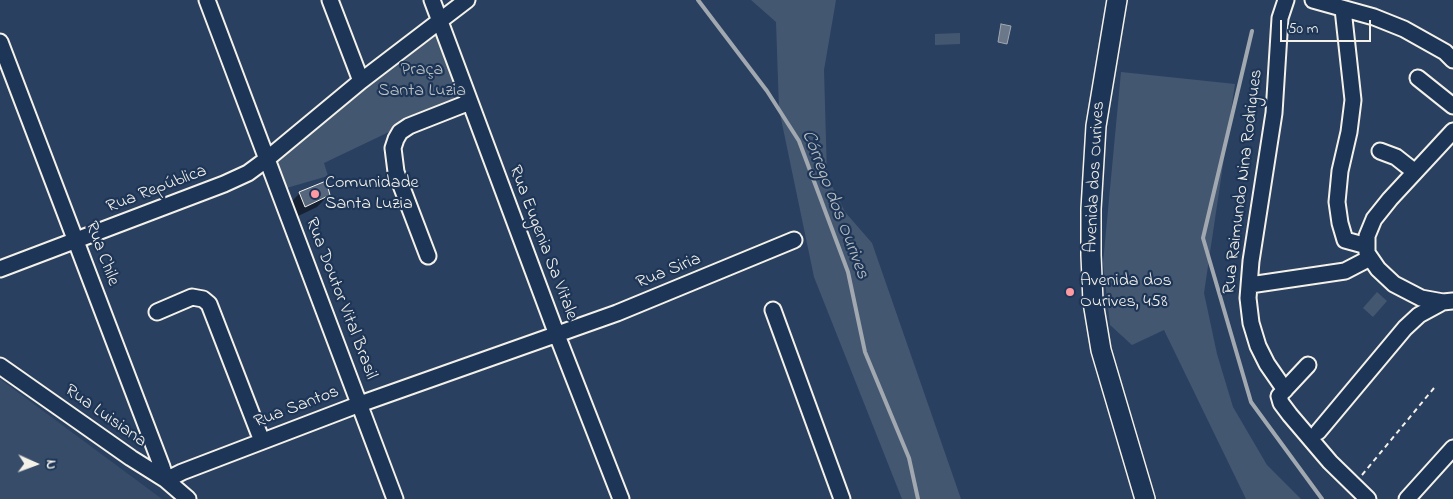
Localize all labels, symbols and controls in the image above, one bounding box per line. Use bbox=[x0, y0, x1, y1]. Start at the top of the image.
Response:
scale bar bbox=[1283, 10, 1374, 42]
text: 50 m bbox=[1288, 18, 1318, 40]
park label: Praça Santa Luzia bbox=[378, 60, 466, 102]
street label: Rua Raimundo Nina Rodrigues bbox=[1219, 68, 1269, 296]
street label: Avenida dos Ourives bbox=[1081, 101, 1111, 253]
water label: Córrego dos Ourives bbox=[795, 127, 873, 283]
street label: Rua República bbox=[104, 161, 210, 219]
street label: Rua Eugenia Sa Vitale bbox=[503, 163, 581, 323]
place label: Comunidade Santa Luzia bbox=[325, 173, 419, 215]
marker: Comunidade Santa Luzia bbox=[309, 188, 321, 200]
street label: Rua Doutor Vital Brasil bbox=[299, 215, 381, 383]
street label: Rua Chile bbox=[79, 219, 123, 289]
street label: Rua Siria bbox=[634, 249, 704, 295]
place label: Avenida dos Ourives, 458 bbox=[1080, 271, 1172, 314]
marker: Avenida dos Ourives, 458 bbox=[1064, 286, 1076, 298]
street label: Rua Luisiana bbox=[60, 381, 150, 453]
street label: Rua Santos bbox=[252, 382, 342, 434]
north arrow bbox=[10, 439, 60, 489]
text: N bbox=[40, 459, 61, 470]

